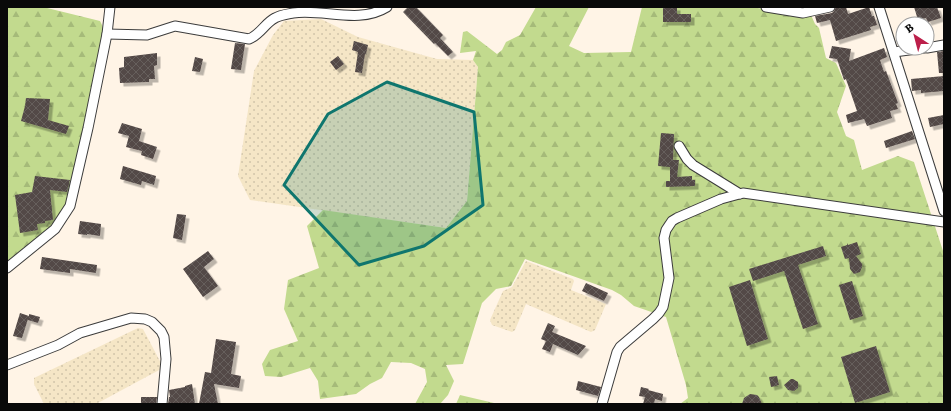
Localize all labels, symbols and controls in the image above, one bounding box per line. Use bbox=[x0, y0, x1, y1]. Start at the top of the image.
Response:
north arrow bbox=[895, 16, 935, 56]
text: B bbox=[901, 18, 917, 36]

